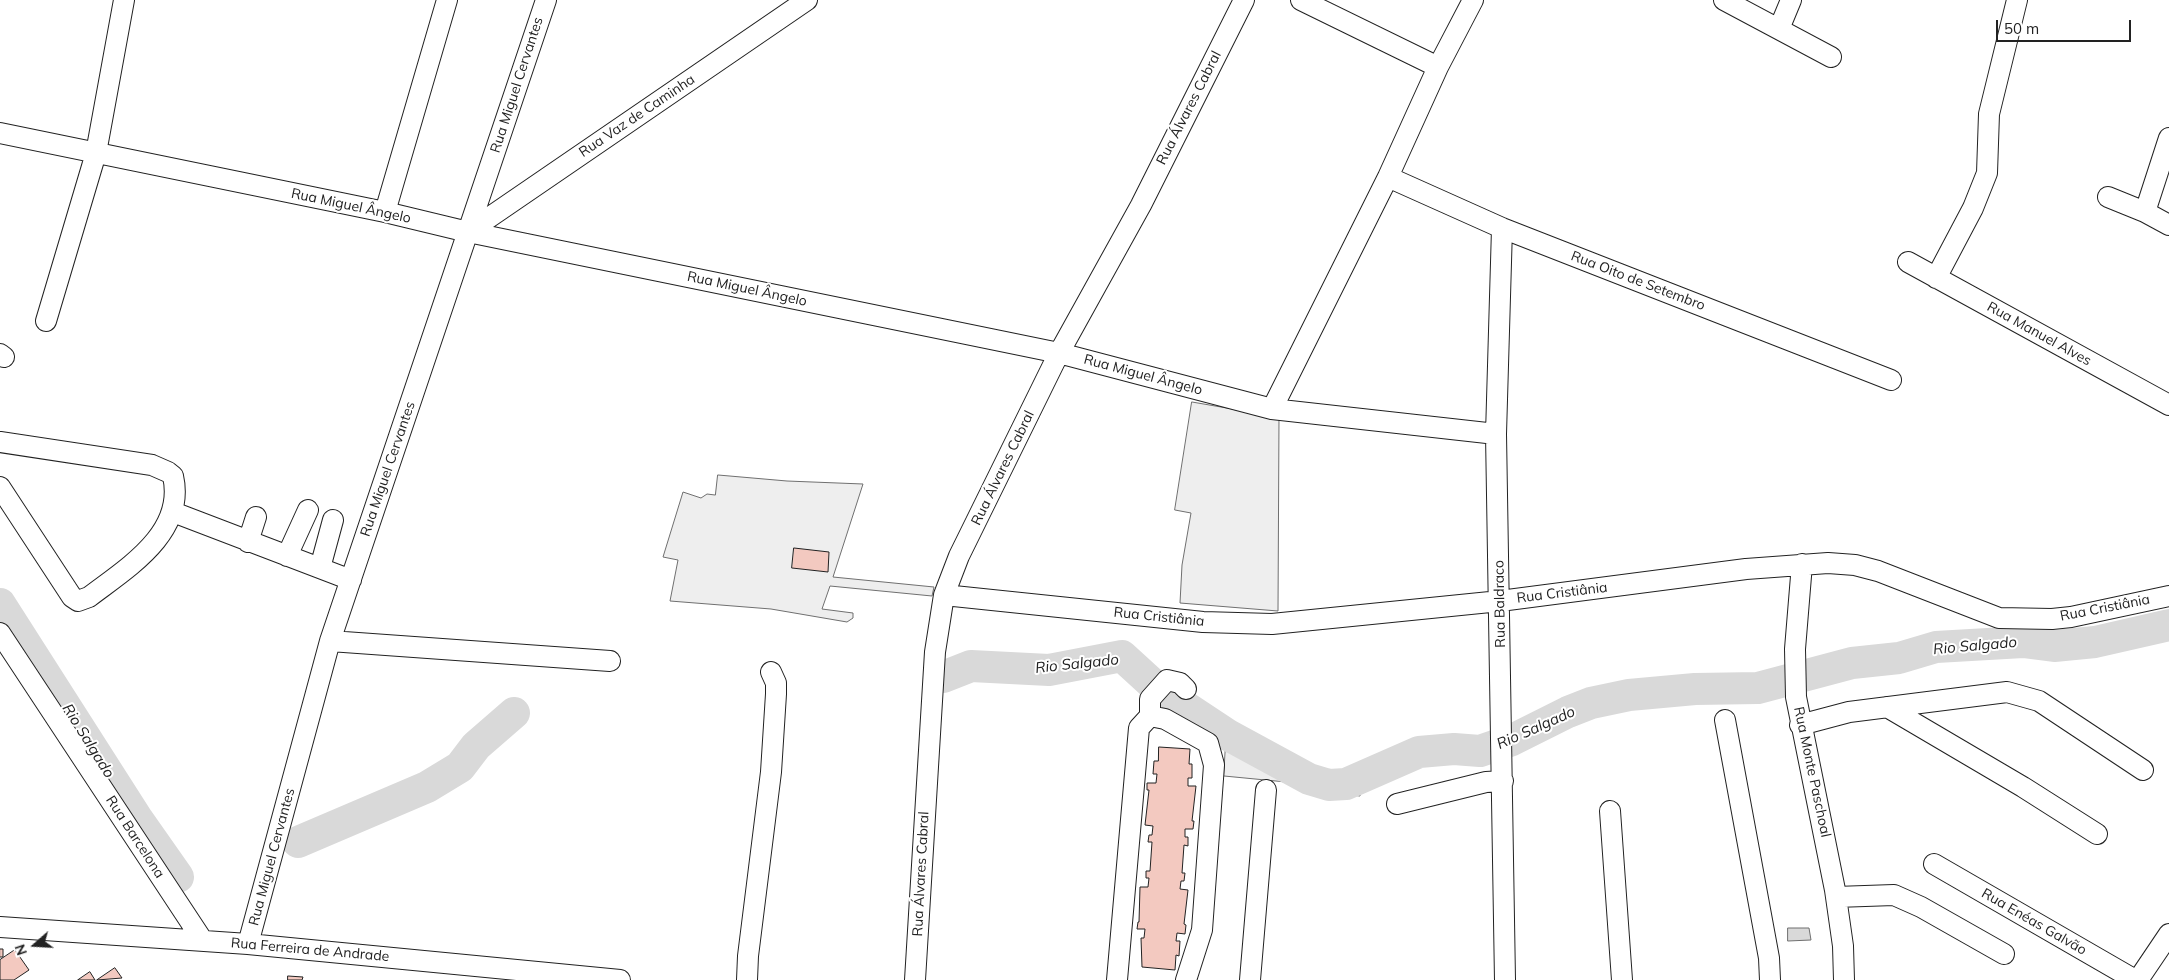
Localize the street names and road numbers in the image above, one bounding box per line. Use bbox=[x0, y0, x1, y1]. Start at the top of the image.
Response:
street label: Rua Miguel Cervantes bbox=[487, 15, 547, 155]
street label: Rua Álvares Cabral bbox=[1153, 48, 1225, 168]
street label: Rua Vaz de Caminha bbox=[576, 71, 698, 161]
street label: Rua Miguel Ângelo bbox=[290, 185, 412, 227]
street label: Rua Oito de Setembro bbox=[1568, 248, 1708, 314]
street label: Rua Miguel Ângelo bbox=[686, 268, 808, 310]
street label: Rua Manuel Alves bbox=[1984, 298, 2094, 370]
street label: Rua Miguel Ângelo bbox=[1082, 351, 1204, 399]
street label: Rua Miguel Cervantes bbox=[357, 399, 419, 539]
street label: Rua Álvares Cabral bbox=[968, 408, 1038, 528]
street label: Rua Baldraco bbox=[1491, 560, 1509, 648]
street label: Rua Cristiânia bbox=[1516, 579, 1608, 607]
street label: Rua Cristiânia bbox=[2059, 591, 2151, 625]
street label: Rua Cristiânia bbox=[1113, 604, 1205, 630]
street label: Rua Monte Paschoal bbox=[1790, 705, 1834, 839]
street label: Rua Miguel Cervantes bbox=[246, 786, 298, 928]
street label: Rua Barcelona bbox=[102, 793, 168, 881]
street label: Rua Álvares Cabral bbox=[909, 811, 933, 937]
street label: Rua Enéas Galvão bbox=[1978, 885, 2090, 959]
street label: Rua Ferreira de Andrade bbox=[230, 935, 390, 965]

